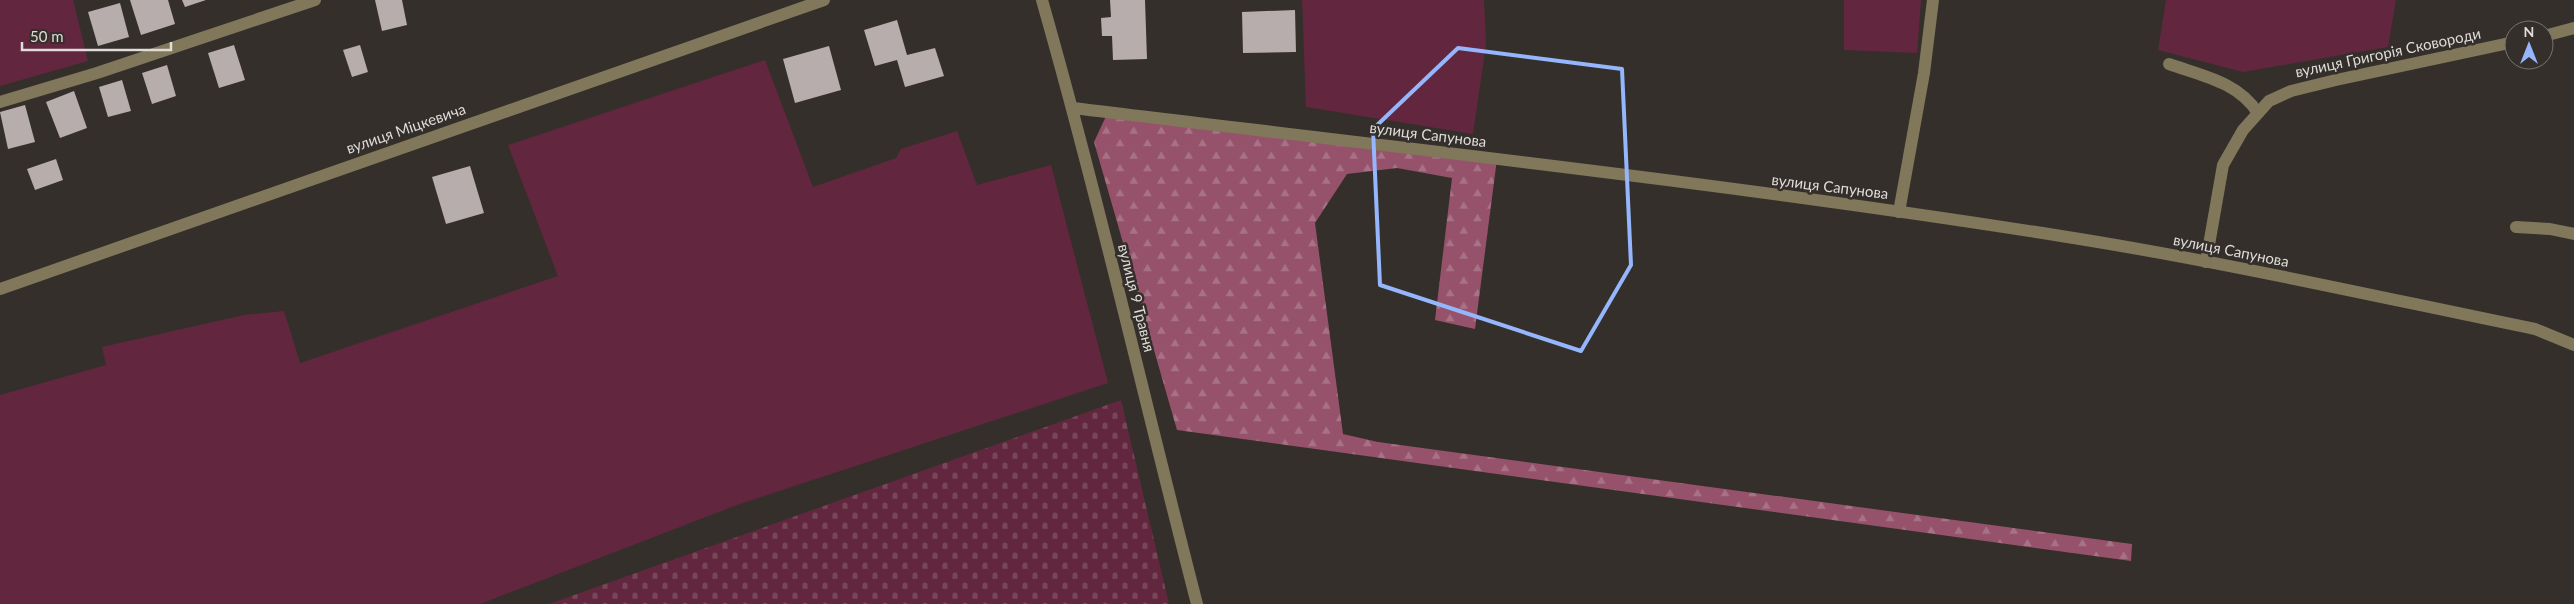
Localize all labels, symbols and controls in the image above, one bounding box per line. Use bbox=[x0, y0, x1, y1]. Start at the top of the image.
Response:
scale bar bbox=[22, 20, 171, 52]
north arrow bbox=[2504, 20, 2554, 70]
text: N bbox=[2524, 23, 2534, 40]
street label: вулиця Григорія Сковороди bbox=[2293, 24, 2482, 81]
text: 50 m bbox=[30, 27, 64, 45]
street label: вулиця Міцкевича bbox=[344, 99, 468, 157]
street label: вулиця Сапунова bbox=[1369, 118, 1488, 150]
street label: вулиця Сапунова bbox=[1771, 170, 1890, 202]
street label: вулиця Сапунова bbox=[2172, 230, 2291, 270]
street label: вулиця 9 Травня bbox=[1115, 242, 1159, 354]

